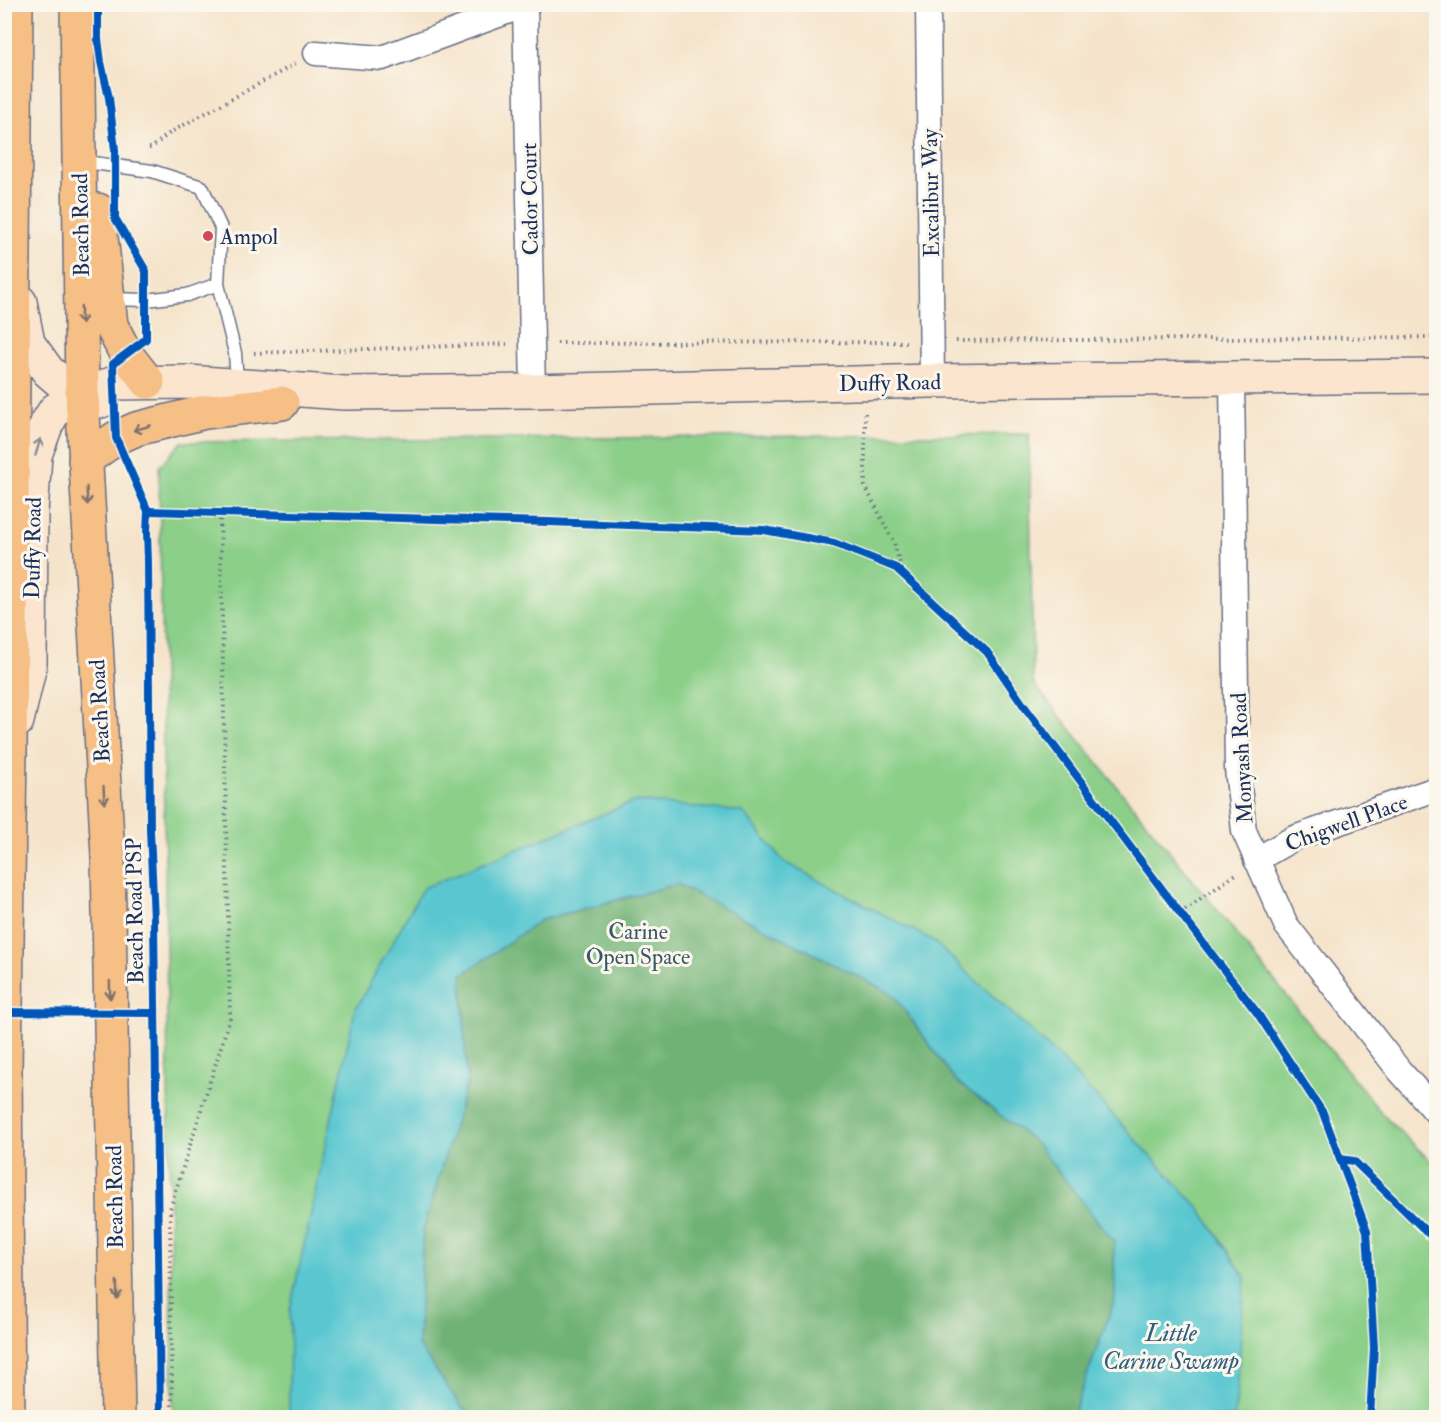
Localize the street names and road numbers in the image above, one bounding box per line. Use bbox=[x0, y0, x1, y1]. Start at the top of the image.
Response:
street label: Excalibur Way bbox=[916, 128, 946, 258]
street label: Cador Court bbox=[515, 142, 545, 256]
street label: Beach Road bbox=[66, 173, 96, 277]
street label: Duffy Road bbox=[839, 368, 941, 398]
street label: Duffy Road bbox=[18, 497, 48, 599]
street label: Beach Road bbox=[83, 658, 117, 763]
street label: Monyash Road bbox=[1225, 692, 1259, 824]
street label: Chigwell Place bbox=[1281, 788, 1411, 858]
street label: Beach Road PSP bbox=[120, 837, 150, 984]
street label: Beach Road bbox=[100, 1145, 130, 1249]

